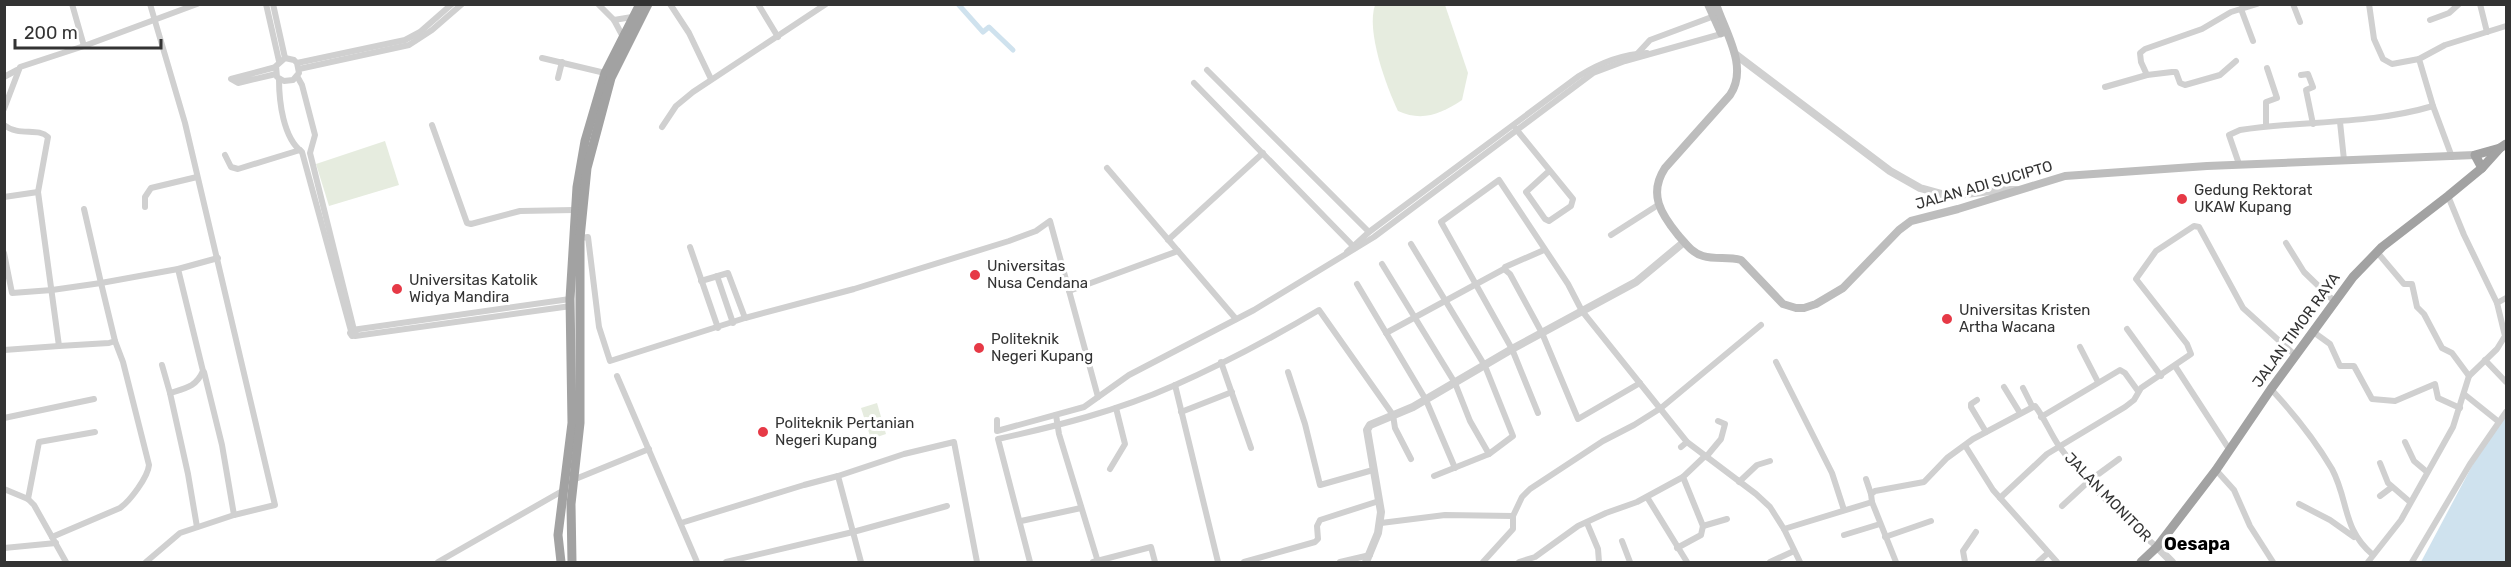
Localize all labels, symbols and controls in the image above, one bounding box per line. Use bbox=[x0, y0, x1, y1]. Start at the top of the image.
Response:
scale bar bbox=[15, 12, 160, 50]
text: 200 m bbox=[24, 22, 78, 44]
street label: JALAN ADI SUCIPTO bbox=[1913, 157, 2055, 213]
place label: Gedung Rektorat UKAW Kupang bbox=[2194, 181, 2312, 216]
marker: Gedung Rektorat UKAW Kupang bbox=[2175, 192, 2189, 206]
place label: Universitas Nusa Cendana bbox=[987, 257, 1088, 292]
marker: Universitas Nusa Cendana bbox=[968, 268, 982, 282]
street label: JALAN TIMOR RAYA bbox=[2248, 269, 2344, 391]
place label: Universitas Katolik Widya Mandira bbox=[409, 271, 538, 306]
marker: Universitas Katolik Widya Mandira bbox=[390, 282, 404, 296]
place label: Universitas Kristen Artha Wacana bbox=[1959, 301, 2090, 336]
marker: Universitas Kristen Artha Wacana bbox=[1940, 312, 1954, 326]
place label: Politeknik Negeri Kupang bbox=[991, 330, 1093, 365]
marker: Politeknik Negeri Kupang bbox=[972, 341, 986, 355]
place label: Politeknik Pertanian Negeri Kupang bbox=[775, 414, 914, 449]
marker: Politeknik Pertanian Negeri Kupang bbox=[756, 425, 770, 439]
street label: JALAN MONITOR bbox=[2061, 449, 2155, 545]
district label: Oesapa bbox=[2164, 533, 2230, 555]

